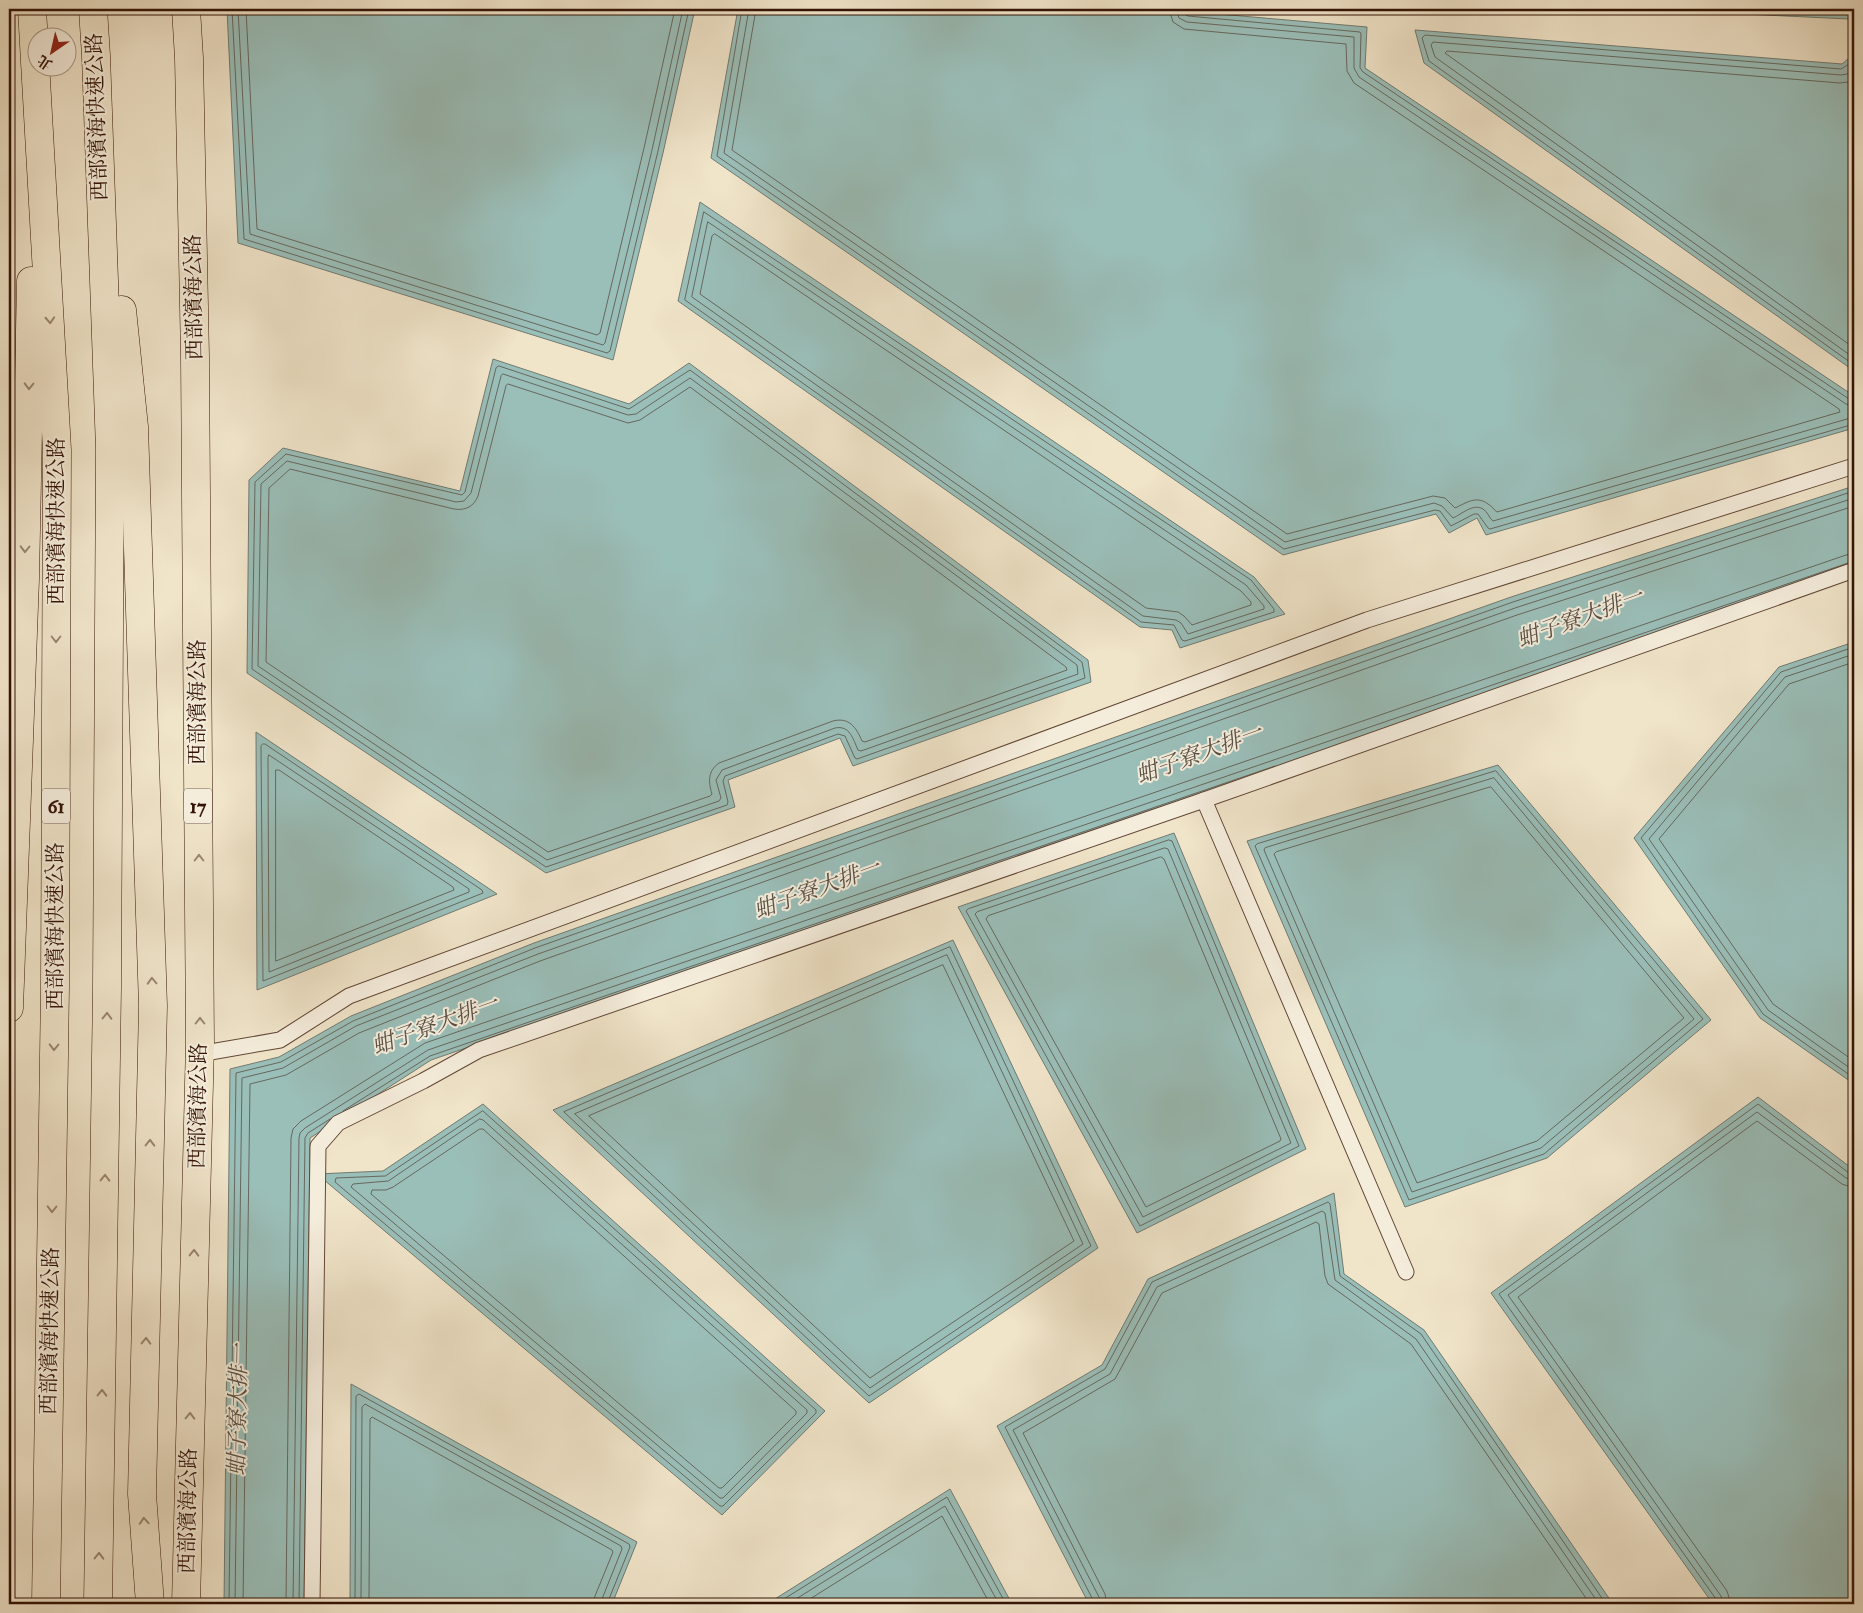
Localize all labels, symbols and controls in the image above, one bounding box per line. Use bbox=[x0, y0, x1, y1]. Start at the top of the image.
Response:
north arrow bbox=[28, 28, 78, 78]
street label: 西部濱海快速公路 bbox=[81, 33, 113, 201]
text: 北 bbox=[34, 51, 56, 73]
street label: 西部濱海公路 bbox=[179, 234, 209, 360]
one-way arrow bbox=[44, 316, 55, 324]
one-way arrow bbox=[24, 382, 34, 390]
street label: 西部濱海快速公路 bbox=[43, 437, 70, 605]
one-way arrow bbox=[20, 545, 30, 553]
water label: 蚶子寮大排一 bbox=[1513, 582, 1649, 654]
one-way arrow bbox=[51, 636, 61, 644]
street label: 西部濱海公路 bbox=[184, 639, 211, 765]
water label: 蚶子寮大排一 bbox=[1132, 718, 1268, 790]
road number: 61 bbox=[42, 788, 70, 824]
road number: 17 bbox=[184, 788, 212, 824]
street label: 西部濱海快速公路 bbox=[42, 842, 69, 1010]
water label: 蚶子寮大排一 bbox=[750, 853, 886, 925]
one-way arrow bbox=[194, 854, 204, 862]
one-way arrow bbox=[147, 977, 157, 984]
water label: 蚶子寮大排一 bbox=[368, 989, 504, 1061]
one-way arrow bbox=[102, 1011, 112, 1019]
one-way arrow bbox=[195, 1016, 205, 1024]
street label: 西部濱海公路 bbox=[183, 1043, 213, 1169]
one-way arrow bbox=[49, 1044, 59, 1051]
one-way arrow bbox=[145, 1139, 155, 1147]
one-way arrow bbox=[100, 1174, 110, 1182]
one-way arrow bbox=[47, 1206, 57, 1214]
street label: 西部濱海快速公路 bbox=[35, 1247, 65, 1415]
one-way arrow bbox=[189, 1249, 200, 1257]
one-way arrow bbox=[140, 1337, 151, 1345]
water label: 蚶子寮大排一 bbox=[223, 1342, 253, 1476]
one-way arrow bbox=[96, 1389, 107, 1397]
one-way arrow bbox=[185, 1411, 196, 1419]
street label: 西部濱海公路 bbox=[173, 1448, 203, 1574]
one-way arrow bbox=[139, 1516, 150, 1524]
one-way arrow bbox=[94, 1551, 104, 1559]

